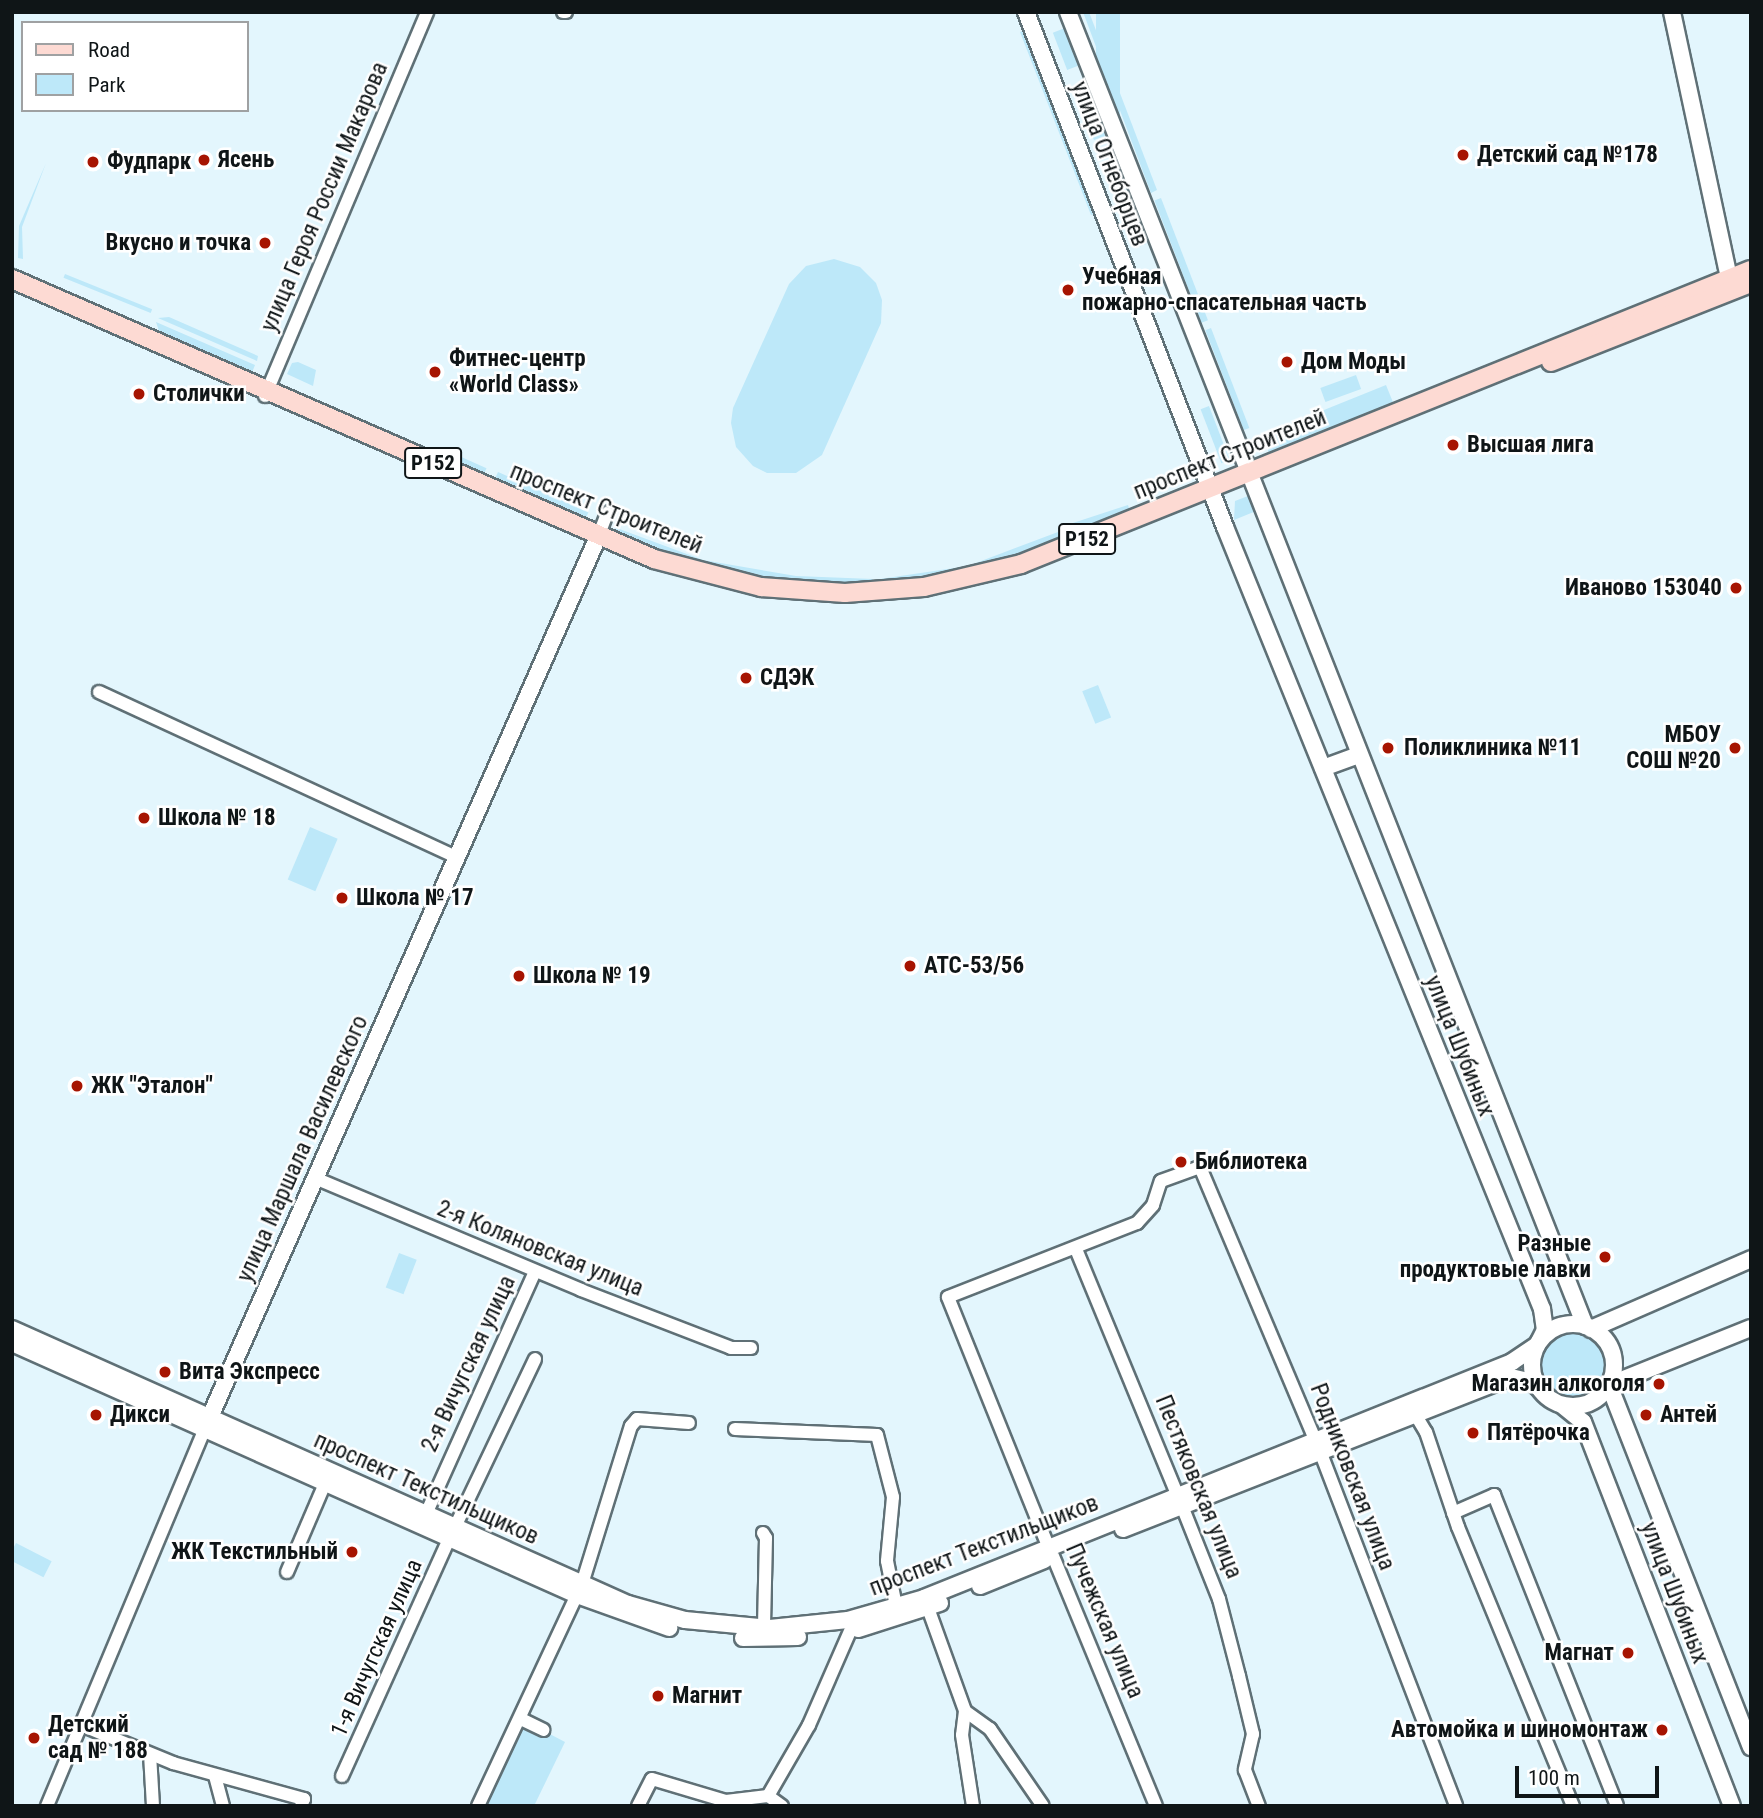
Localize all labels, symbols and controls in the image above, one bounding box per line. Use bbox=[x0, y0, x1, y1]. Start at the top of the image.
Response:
legend bbox=[21, 21, 248, 112]
text: Road bbox=[88, 38, 130, 62]
street label: улица Героя России Макарова bbox=[256, 58, 394, 336]
text: Park bbox=[88, 73, 125, 97]
street label: улица Огнеборцев bbox=[1065, 78, 1153, 250]
place label: Детский сад №178 bbox=[1477, 141, 1658, 169]
place label: Ясень bbox=[218, 146, 274, 174]
marker: Детский сад №178 bbox=[1455, 147, 1471, 163]
place label: Фудпарк bbox=[107, 148, 191, 176]
marker: Ясень bbox=[196, 152, 212, 168]
marker: Фудпарк bbox=[85, 154, 101, 170]
place label: Вкусно и точка bbox=[106, 229, 251, 257]
marker: Вкусно и точка bbox=[257, 235, 273, 251]
place label: Учебная пожарно-спасательная часть bbox=[1082, 263, 1367, 317]
marker: Учебная пожарно-спасательная часть bbox=[1060, 282, 1076, 298]
place label: Фитнес-центр «World Class» bbox=[449, 345, 586, 399]
place label: Дом Моды bbox=[1301, 348, 1406, 376]
marker: Дом Моды bbox=[1279, 354, 1295, 370]
marker: Фитнес-центр «World Class» bbox=[427, 364, 443, 380]
place label: Столички bbox=[153, 380, 245, 408]
marker: Столички bbox=[131, 386, 147, 402]
street label: проспект Строителей bbox=[1130, 404, 1330, 506]
place label: Высшая лига bbox=[1467, 431, 1594, 459]
marker: Высшая лига bbox=[1445, 437, 1461, 453]
road number: Р152 bbox=[403, 446, 463, 480]
street label: проспект Строителей bbox=[506, 458, 706, 560]
road number: Р152 bbox=[1057, 522, 1117, 556]
place label: Иваново 153040 bbox=[1565, 574, 1722, 602]
marker: Иваново 153040 bbox=[1728, 580, 1744, 596]
place label: СДЭК bbox=[760, 664, 814, 692]
marker: СДЭК bbox=[738, 670, 754, 686]
place label: МБОУ СОШ №20 bbox=[1626, 721, 1721, 775]
place label: Поликлиника №11 bbox=[1404, 734, 1581, 762]
marker: Поликлиника №11 bbox=[1378, 738, 1398, 758]
marker: МБОУ СОШ №20 bbox=[1727, 740, 1743, 756]
place label: Школа № 18 bbox=[158, 804, 276, 832]
marker: Школа № 18 bbox=[136, 810, 152, 826]
place label: Школа № 17 bbox=[356, 884, 474, 912]
marker: Школа № 17 bbox=[334, 890, 350, 906]
place label: АТС-53/56 bbox=[924, 952, 1024, 980]
marker: АТС-53/56 bbox=[902, 958, 918, 974]
place label: Школа № 19 bbox=[533, 962, 651, 990]
marker: Школа № 19 bbox=[511, 968, 527, 984]
street label: улица Шубиных bbox=[1418, 972, 1500, 1120]
street label: улица Маршала Василевского bbox=[232, 1011, 374, 1287]
place label: ЖК "Эталон" bbox=[91, 1072, 213, 1100]
marker: ЖК "Эталон" bbox=[69, 1078, 85, 1094]
place label: Библиотека bbox=[1195, 1148, 1307, 1176]
marker: Библиотека bbox=[1173, 1154, 1189, 1170]
street label: 2-я Коляновская улица bbox=[433, 1195, 647, 1303]
place label: Разные продуктовые лавки bbox=[1400, 1230, 1591, 1284]
marker: Разные продуктовые лавки bbox=[1597, 1249, 1613, 1265]
street label: 2-я Вичугская улица bbox=[416, 1271, 522, 1457]
place label: Вита Экспресс bbox=[179, 1358, 320, 1386]
marker: Вита Экспресс bbox=[157, 1364, 173, 1380]
place label: Магазин алкоголя bbox=[1471, 1370, 1645, 1398]
marker: Магазин алкоголя bbox=[1651, 1376, 1667, 1392]
street label: Родниковская улица bbox=[1304, 1380, 1400, 1574]
street label: Пестяковская улица bbox=[1149, 1391, 1247, 1583]
place label: Дикси bbox=[110, 1401, 170, 1429]
place label: Антей bbox=[1660, 1401, 1717, 1429]
marker: Дикси bbox=[88, 1407, 104, 1423]
marker: Антей bbox=[1638, 1407, 1654, 1423]
place label: Пятёрочка bbox=[1487, 1419, 1590, 1447]
marker: Пятёрочка bbox=[1465, 1425, 1481, 1441]
street label: проспект Текстильщиков bbox=[309, 1427, 543, 1551]
street label: проспект Текстильщиков bbox=[865, 1489, 1103, 1603]
street label: улица Шубиных bbox=[1634, 1518, 1714, 1668]
place label: ЖК Текстильный bbox=[170, 1538, 338, 1566]
street label: Пучежская улица bbox=[1059, 1539, 1149, 1703]
marker: ЖК Текстильный bbox=[344, 1544, 360, 1560]
street label: 1-я Вичугская улица bbox=[325, 1555, 429, 1741]
place label: Магнат bbox=[1545, 1639, 1614, 1667]
marker: Магнат bbox=[1620, 1645, 1636, 1661]
place label: Магнит bbox=[672, 1682, 742, 1710]
marker: Магнит bbox=[650, 1688, 666, 1704]
place label: Детский сад № 188 bbox=[48, 1711, 148, 1765]
place label: Автомойка и шиномонтаж bbox=[1391, 1716, 1648, 1744]
marker: Автомойка и шиномонтаж bbox=[1654, 1722, 1670, 1738]
marker: Детский сад № 188 bbox=[26, 1730, 42, 1746]
scale bar bbox=[1518, 1752, 1662, 1796]
text: 100 m bbox=[1528, 1766, 1580, 1790]

